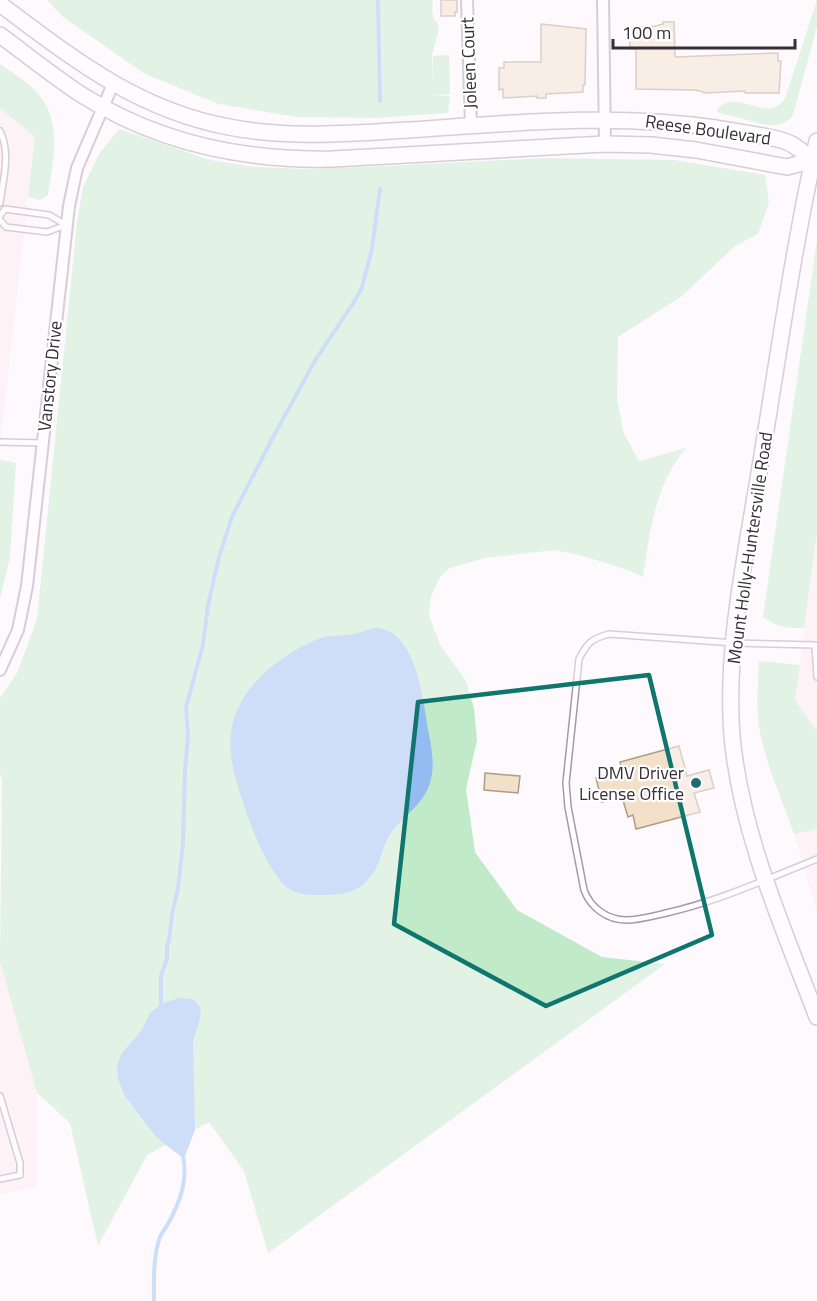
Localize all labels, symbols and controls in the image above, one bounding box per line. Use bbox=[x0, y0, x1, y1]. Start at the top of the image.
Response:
scale bar bbox=[613, 12, 794, 50]
street label: Joleen Court bbox=[453, 16, 484, 109]
text: 100 m bbox=[622, 19, 671, 46]
street label: Reese Boulevard bbox=[643, 107, 773, 152]
street label: Vanstory Drive bbox=[30, 319, 69, 433]
street label: Mount Holly-Huntersville Road bbox=[720, 430, 779, 666]
place label: DMV Driver License Office bbox=[579, 759, 684, 807]
marker: DMV Driver License Office bbox=[689, 776, 703, 790]

